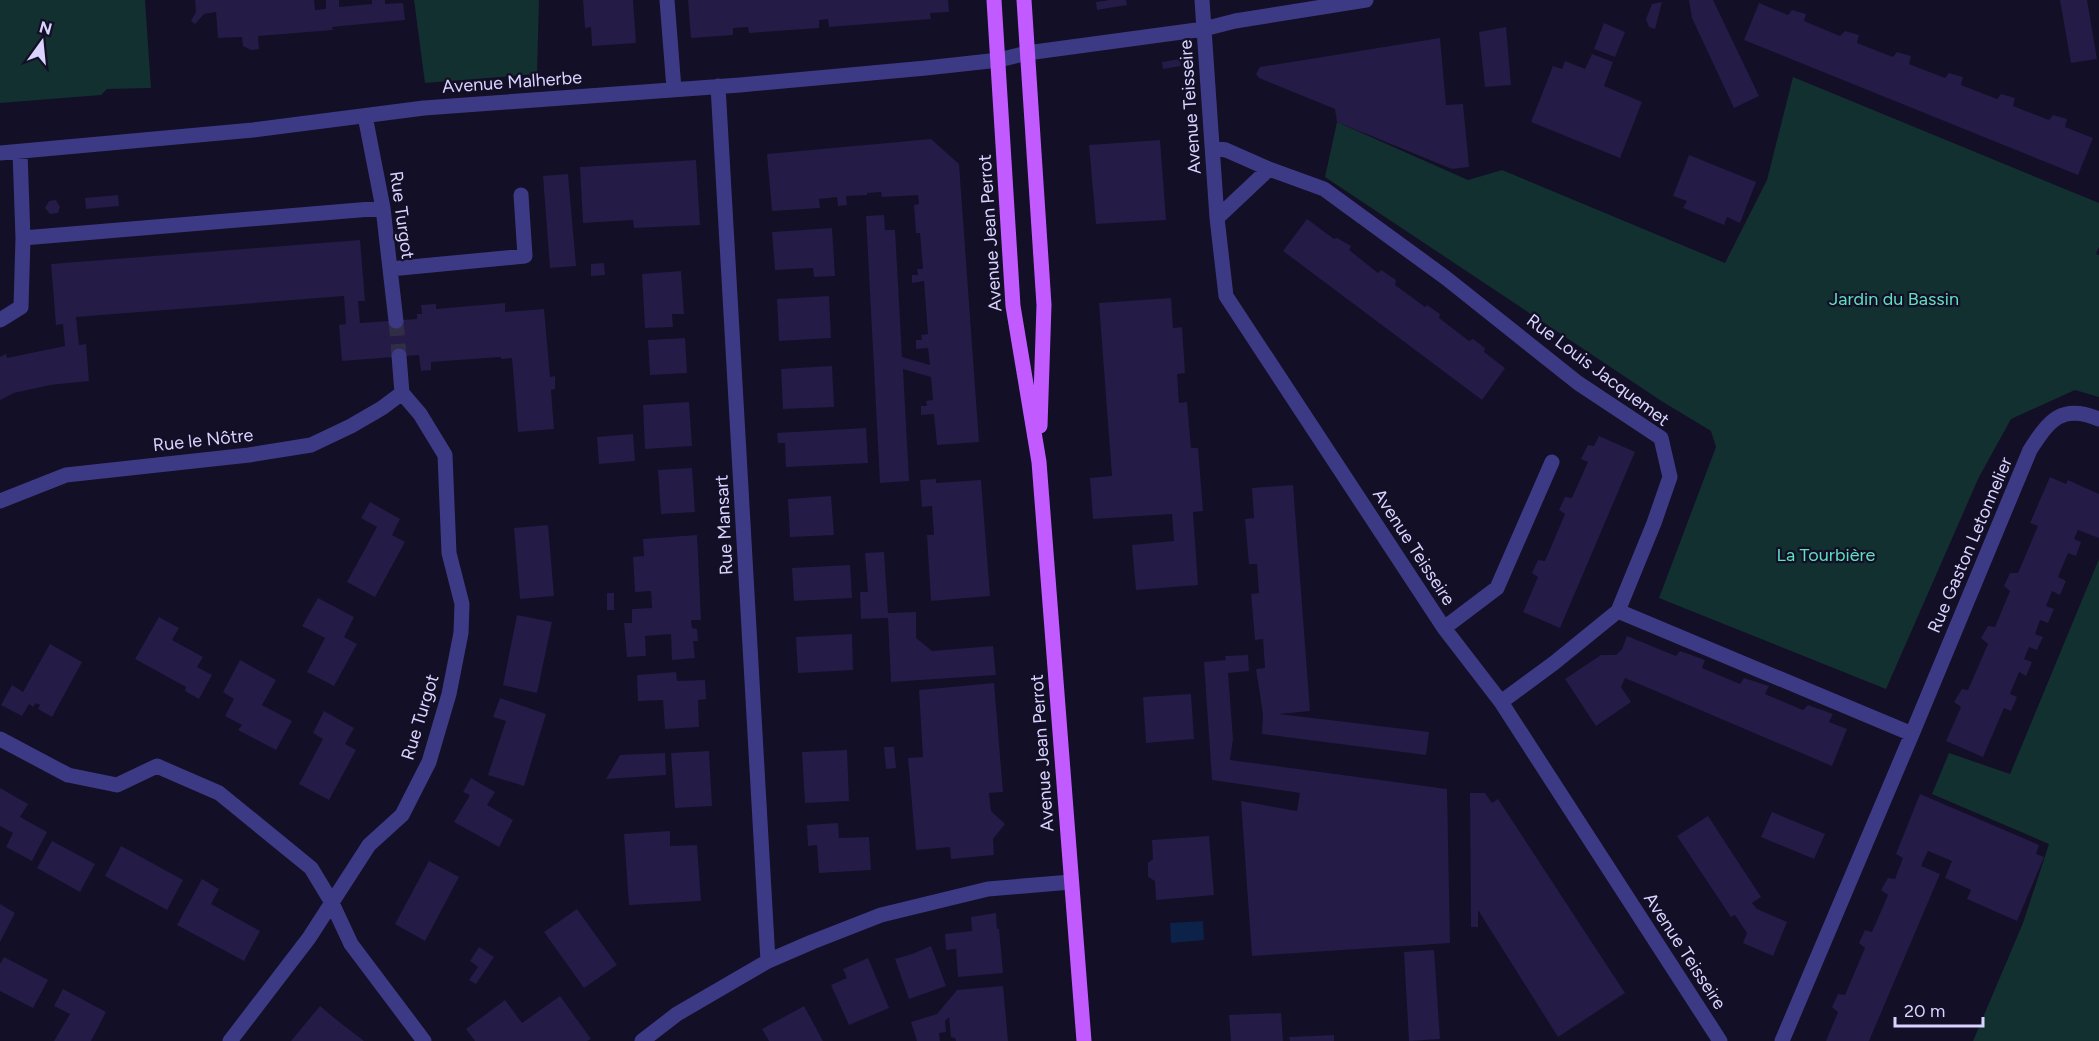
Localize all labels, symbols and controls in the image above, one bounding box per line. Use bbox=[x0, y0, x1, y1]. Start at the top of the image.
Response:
north arrow bbox=[12, 12, 72, 72]
text: N bbox=[37, 17, 54, 39]
street label: Avenue Teisseire bbox=[1174, 39, 1206, 175]
street label: Avenue Malherbe bbox=[441, 66, 583, 98]
street label: Avenue Jean Perrot bbox=[974, 153, 1006, 312]
street label: Rue Turgot bbox=[385, 170, 419, 261]
park label: Jardin du Bassin bbox=[1829, 288, 1959, 310]
street label: Rue Louis Jacquemet bbox=[1522, 309, 1674, 431]
street label: Rue le Nôtre bbox=[152, 424, 254, 456]
street label: Rue Gaston Letonnelier bbox=[1923, 454, 2017, 636]
street label: Rue Mansart bbox=[710, 474, 738, 576]
street label: Avenue Teisseire bbox=[1368, 484, 1460, 610]
park label: La Tourbière bbox=[1777, 544, 1876, 566]
street label: Rue Turgot bbox=[397, 671, 444, 763]
street label: Avenue Jean Perrot bbox=[1026, 673, 1058, 832]
street label: Avenue Teisseire bbox=[1639, 888, 1731, 1014]
scale bar bbox=[1895, 990, 1984, 1028]
text: 20 m bbox=[1904, 1000, 1945, 1022]

